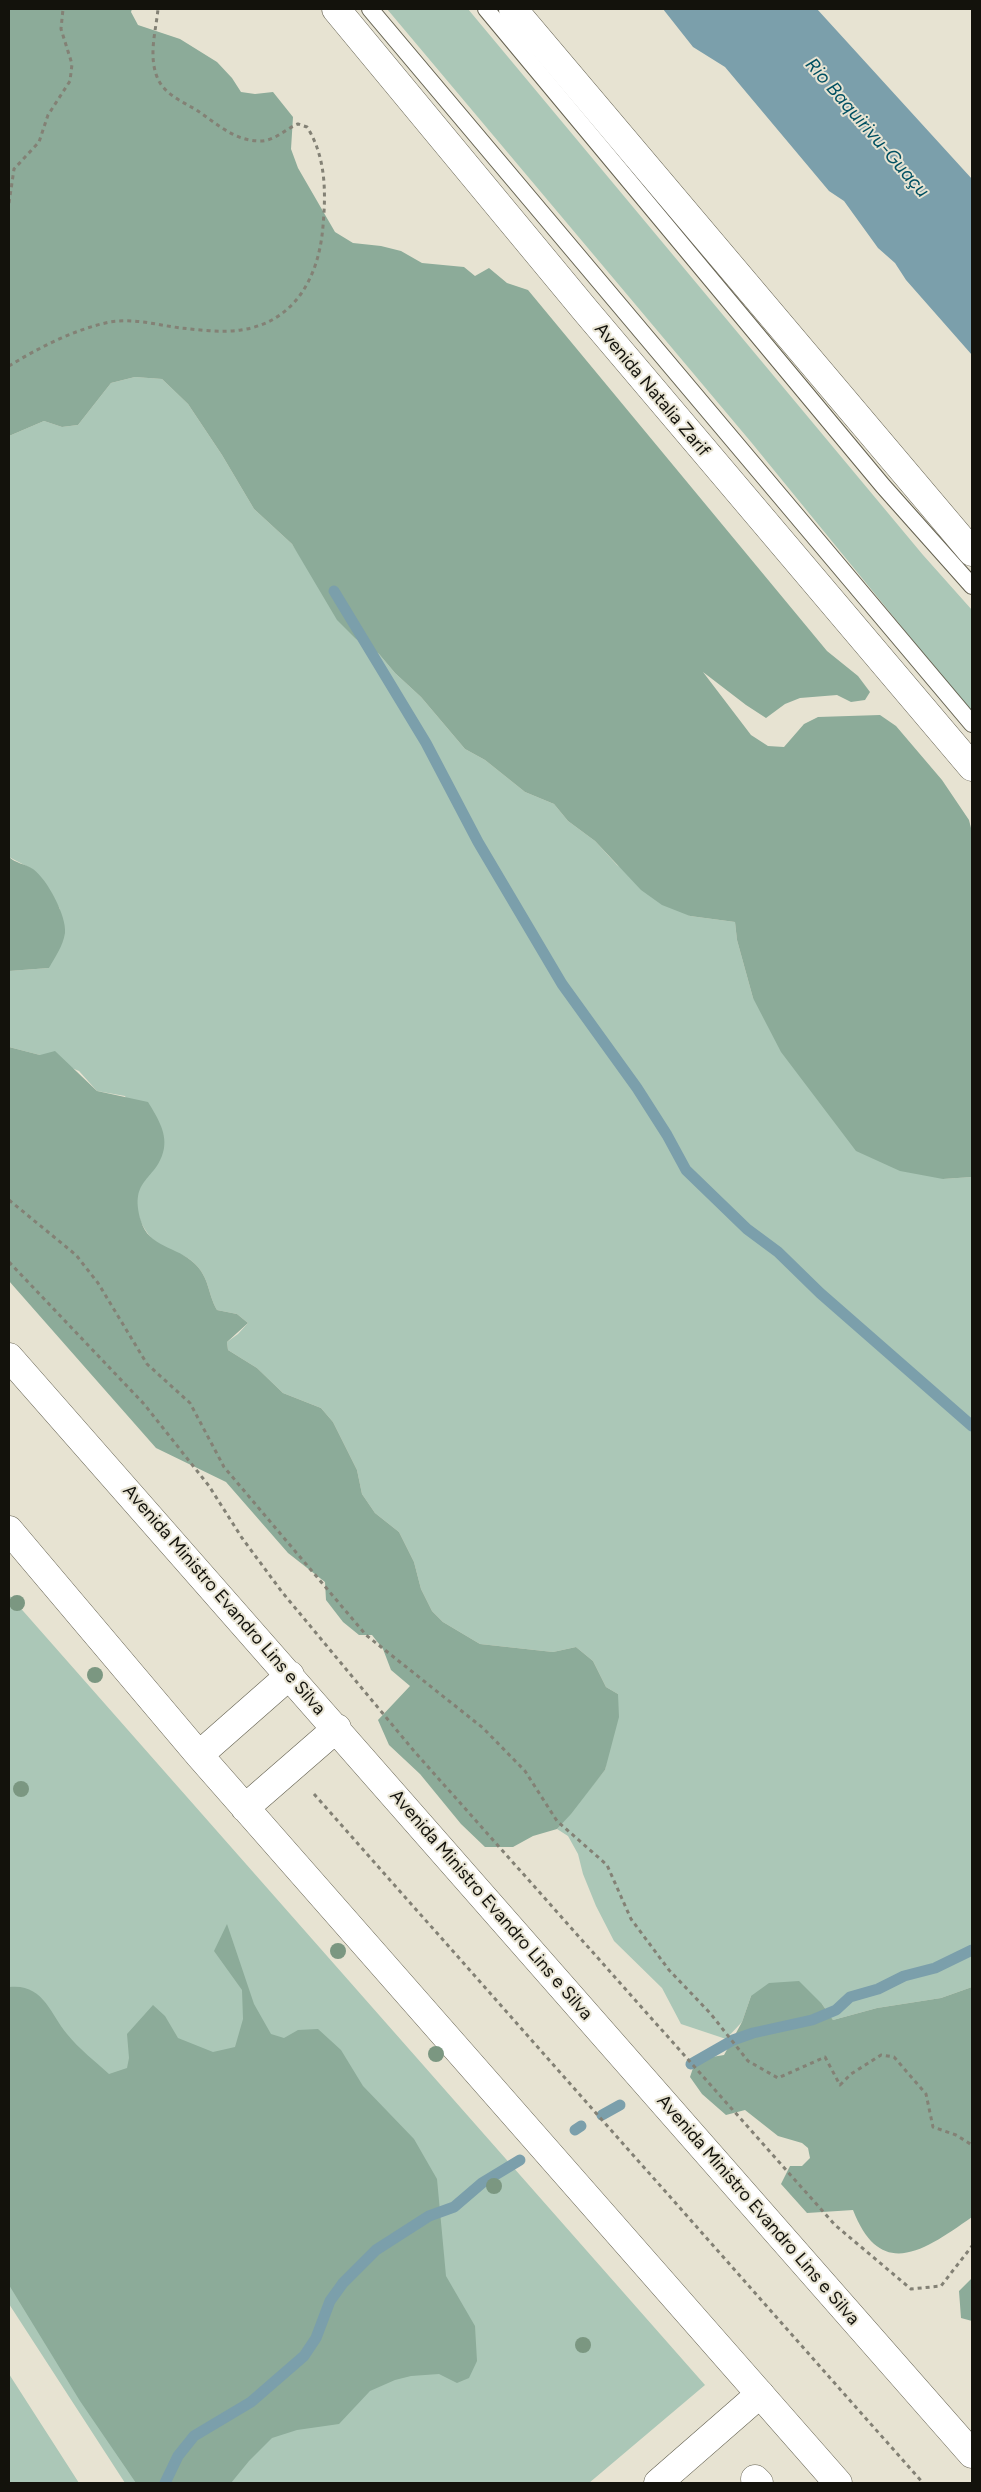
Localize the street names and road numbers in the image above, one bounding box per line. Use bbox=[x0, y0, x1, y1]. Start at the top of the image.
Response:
street label: Avenida Natalia Zarif bbox=[590, 319, 714, 461]
street label: Avenida Ministro Evandro Lins e Silva bbox=[118, 1481, 330, 1719]
street label: Avenida Ministro Evandro Lins e Silva bbox=[385, 1786, 597, 2024]
street label: Avenida Ministro Evandro Lins e Silva bbox=[652, 2091, 864, 2329]

